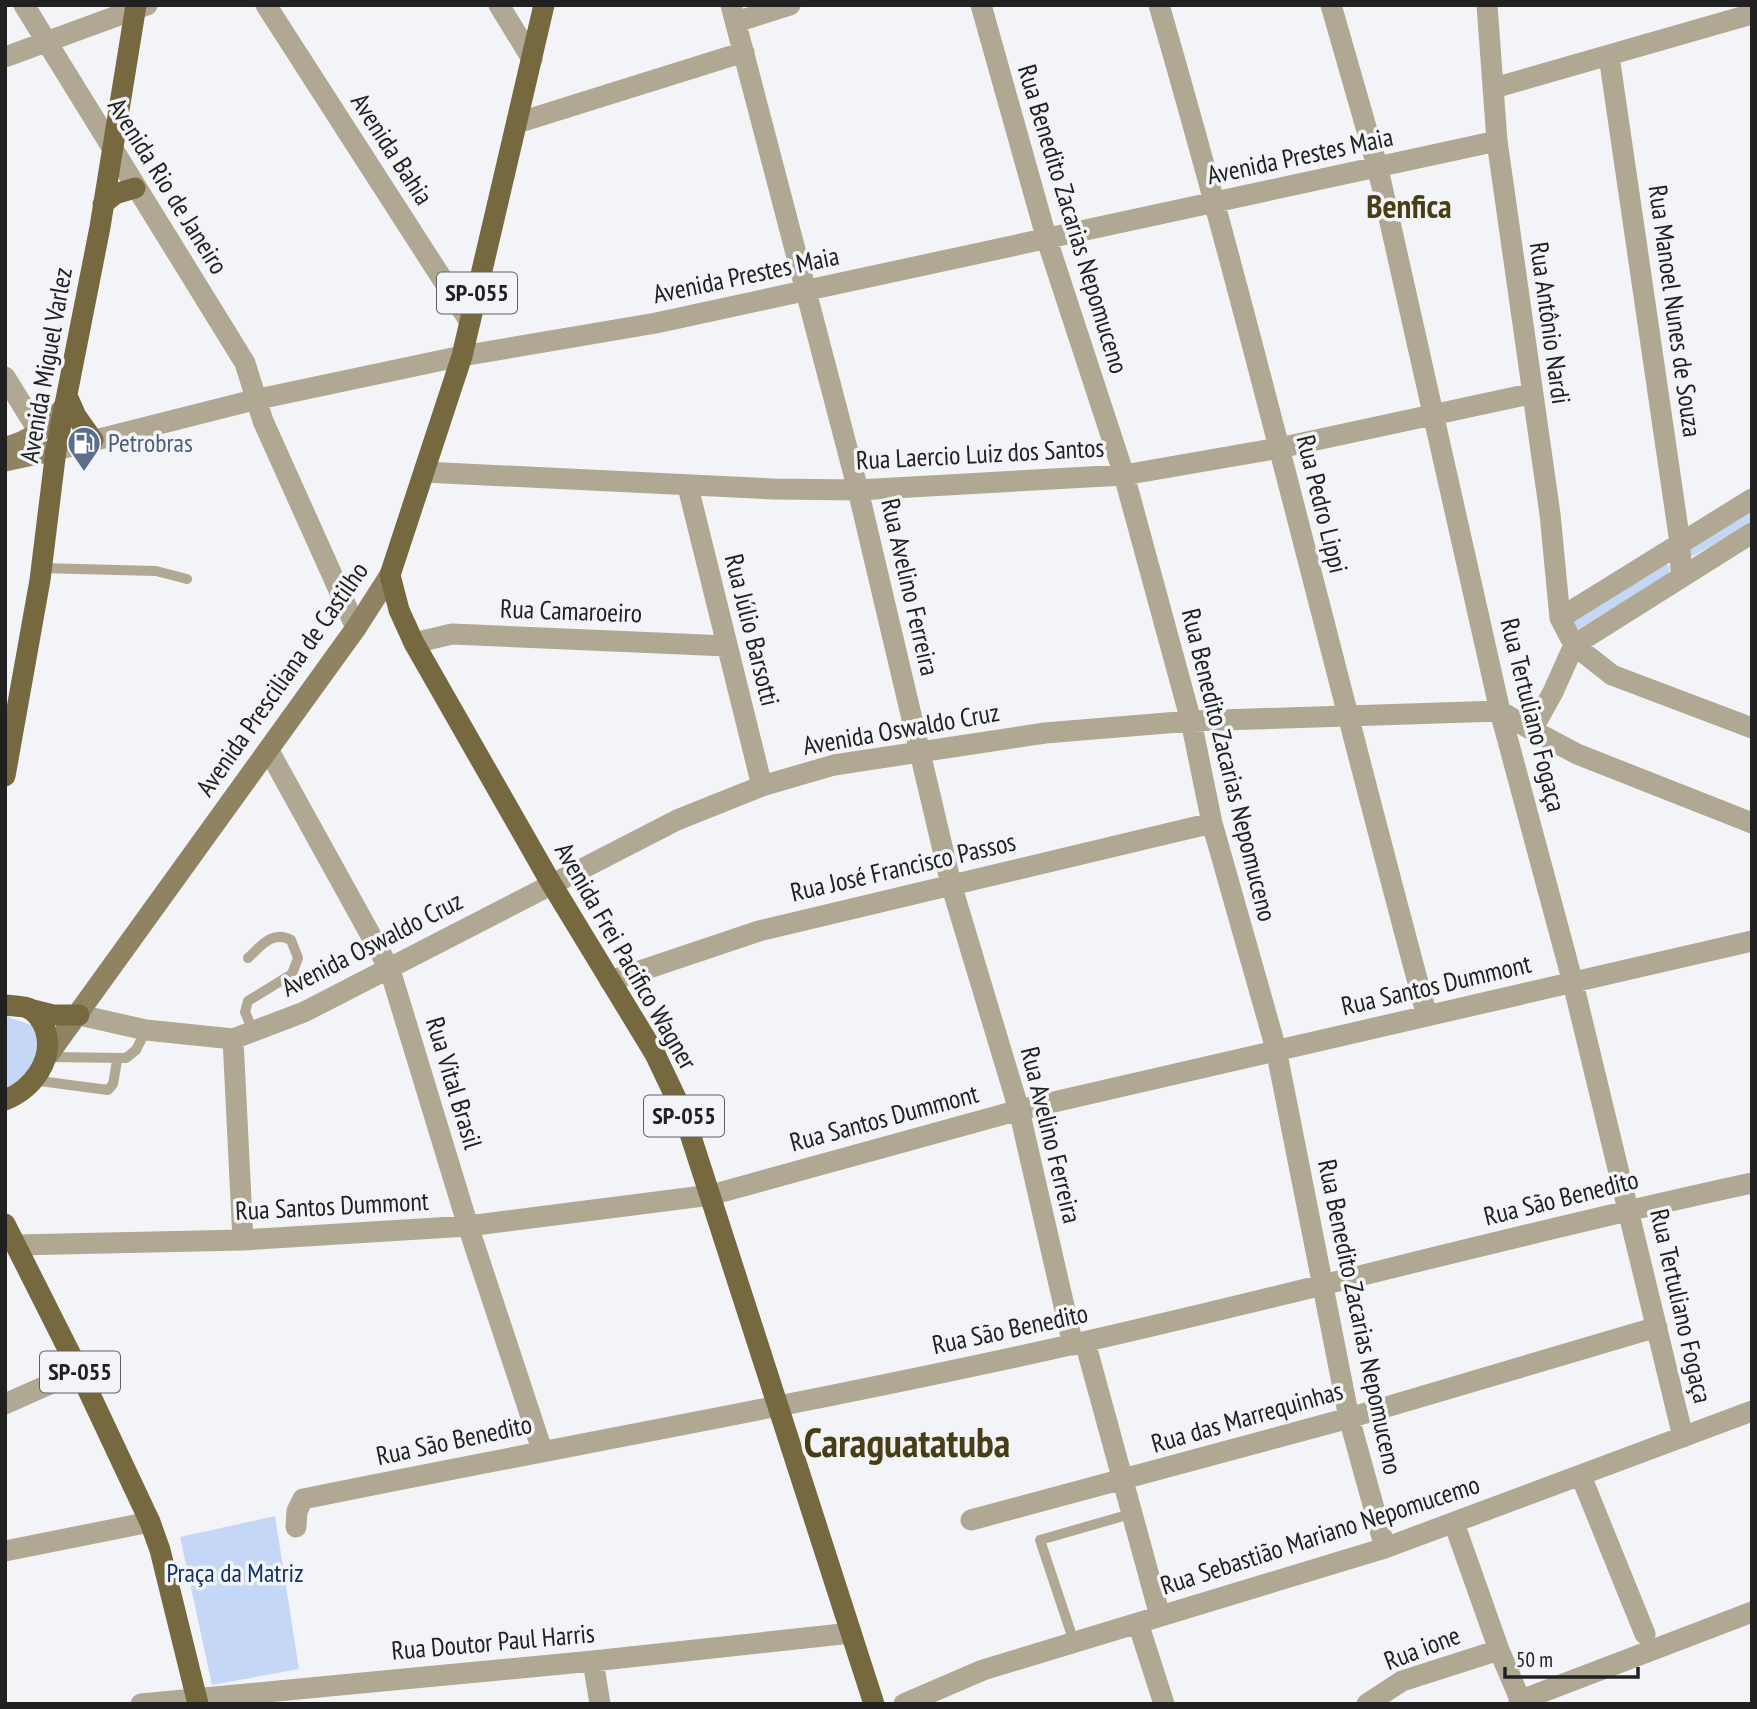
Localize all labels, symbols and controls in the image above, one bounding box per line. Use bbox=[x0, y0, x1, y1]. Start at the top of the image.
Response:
street label: Rua Benedito Zacarias Nepomuceno bbox=[1011, 60, 1136, 377]
street label: Avenida Bahia bbox=[344, 87, 441, 211]
street label: Avenida Rio de Janeiro bbox=[101, 91, 236, 280]
street label: Avenida Prestes Maia bbox=[1204, 120, 1396, 191]
street label: Rua Manoel Nunes de Souza bbox=[1641, 183, 1710, 439]
district label: Benfica bbox=[1366, 184, 1452, 227]
street label: Avenida Prestes Maia bbox=[650, 239, 842, 310]
street label: Rua Antônio Nardi bbox=[1523, 240, 1578, 406]
street label: Avenida Miguel Varlez bbox=[12, 265, 79, 465]
road number: SP-055 bbox=[437, 272, 517, 314]
fuel station icon: Petrobras bbox=[65, 424, 103, 473]
place label: Petrobras bbox=[108, 426, 193, 459]
street label: Rua Laercio Luiz dos Santos bbox=[855, 431, 1105, 476]
street label: Rua Pedro Lippi bbox=[1289, 431, 1356, 576]
street label: Rua Avelino Ferreira bbox=[874, 495, 947, 679]
street label: Rua Júlio Barsotti bbox=[718, 550, 787, 709]
street label: Avenida Presciliana de Castilho bbox=[188, 555, 375, 802]
street label: Rua Camaroeiro bbox=[499, 592, 643, 629]
street label: Rua Benedito Zacarias Nepomuceno bbox=[1175, 605, 1284, 925]
street label: Rua Tertuliano Fogaça bbox=[1493, 615, 1573, 815]
street label: Avenida Oswaldo Cruz bbox=[800, 695, 1002, 762]
street label: Rua José Francisco Passos bbox=[787, 825, 1019, 908]
street label: Avenida Frei Pacifico Wagner bbox=[548, 836, 705, 1075]
street label: Avenida Oswaldo Cruz bbox=[276, 884, 468, 1003]
street label: Rua Santos Dummont bbox=[1338, 947, 1534, 1022]
street label: Rua Vital Brasil bbox=[419, 1013, 490, 1153]
street label: Rua Avelino Ferreira bbox=[1014, 1043, 1089, 1227]
street label: Rua Santos Dummont bbox=[786, 1077, 982, 1159]
road number: SP-055 bbox=[644, 1096, 724, 1136]
street label: Rua Benedito Zacarias Nepomuceno bbox=[1311, 1156, 1410, 1477]
street label: Rua São Benedito bbox=[1480, 1162, 1642, 1233]
street label: Rua Santos Dummont bbox=[234, 1184, 430, 1227]
street label: Rua Tertuliano Fogaça bbox=[1643, 1206, 1720, 1406]
street label: Rua São Benedito bbox=[929, 1296, 1091, 1361]
road number: SP-055 bbox=[40, 1352, 120, 1392]
street label: Rua das Marrequinhas bbox=[1147, 1373, 1346, 1460]
street label: Rua São Benedito bbox=[373, 1407, 535, 1472]
district label: Caraguatatuba bbox=[804, 1416, 1010, 1468]
street label: Rua Sebastião Mariano Nepomucemo bbox=[1156, 1467, 1484, 1602]
park label: Praça da Matriz bbox=[166, 1556, 304, 1589]
street label: Rua Doutor Paul Harris bbox=[390, 1616, 596, 1667]
street label: Rua ione bbox=[1379, 1618, 1464, 1677]
scale bar bbox=[1505, 1636, 1638, 1680]
text: 50 m bbox=[1516, 1646, 1553, 1673]

